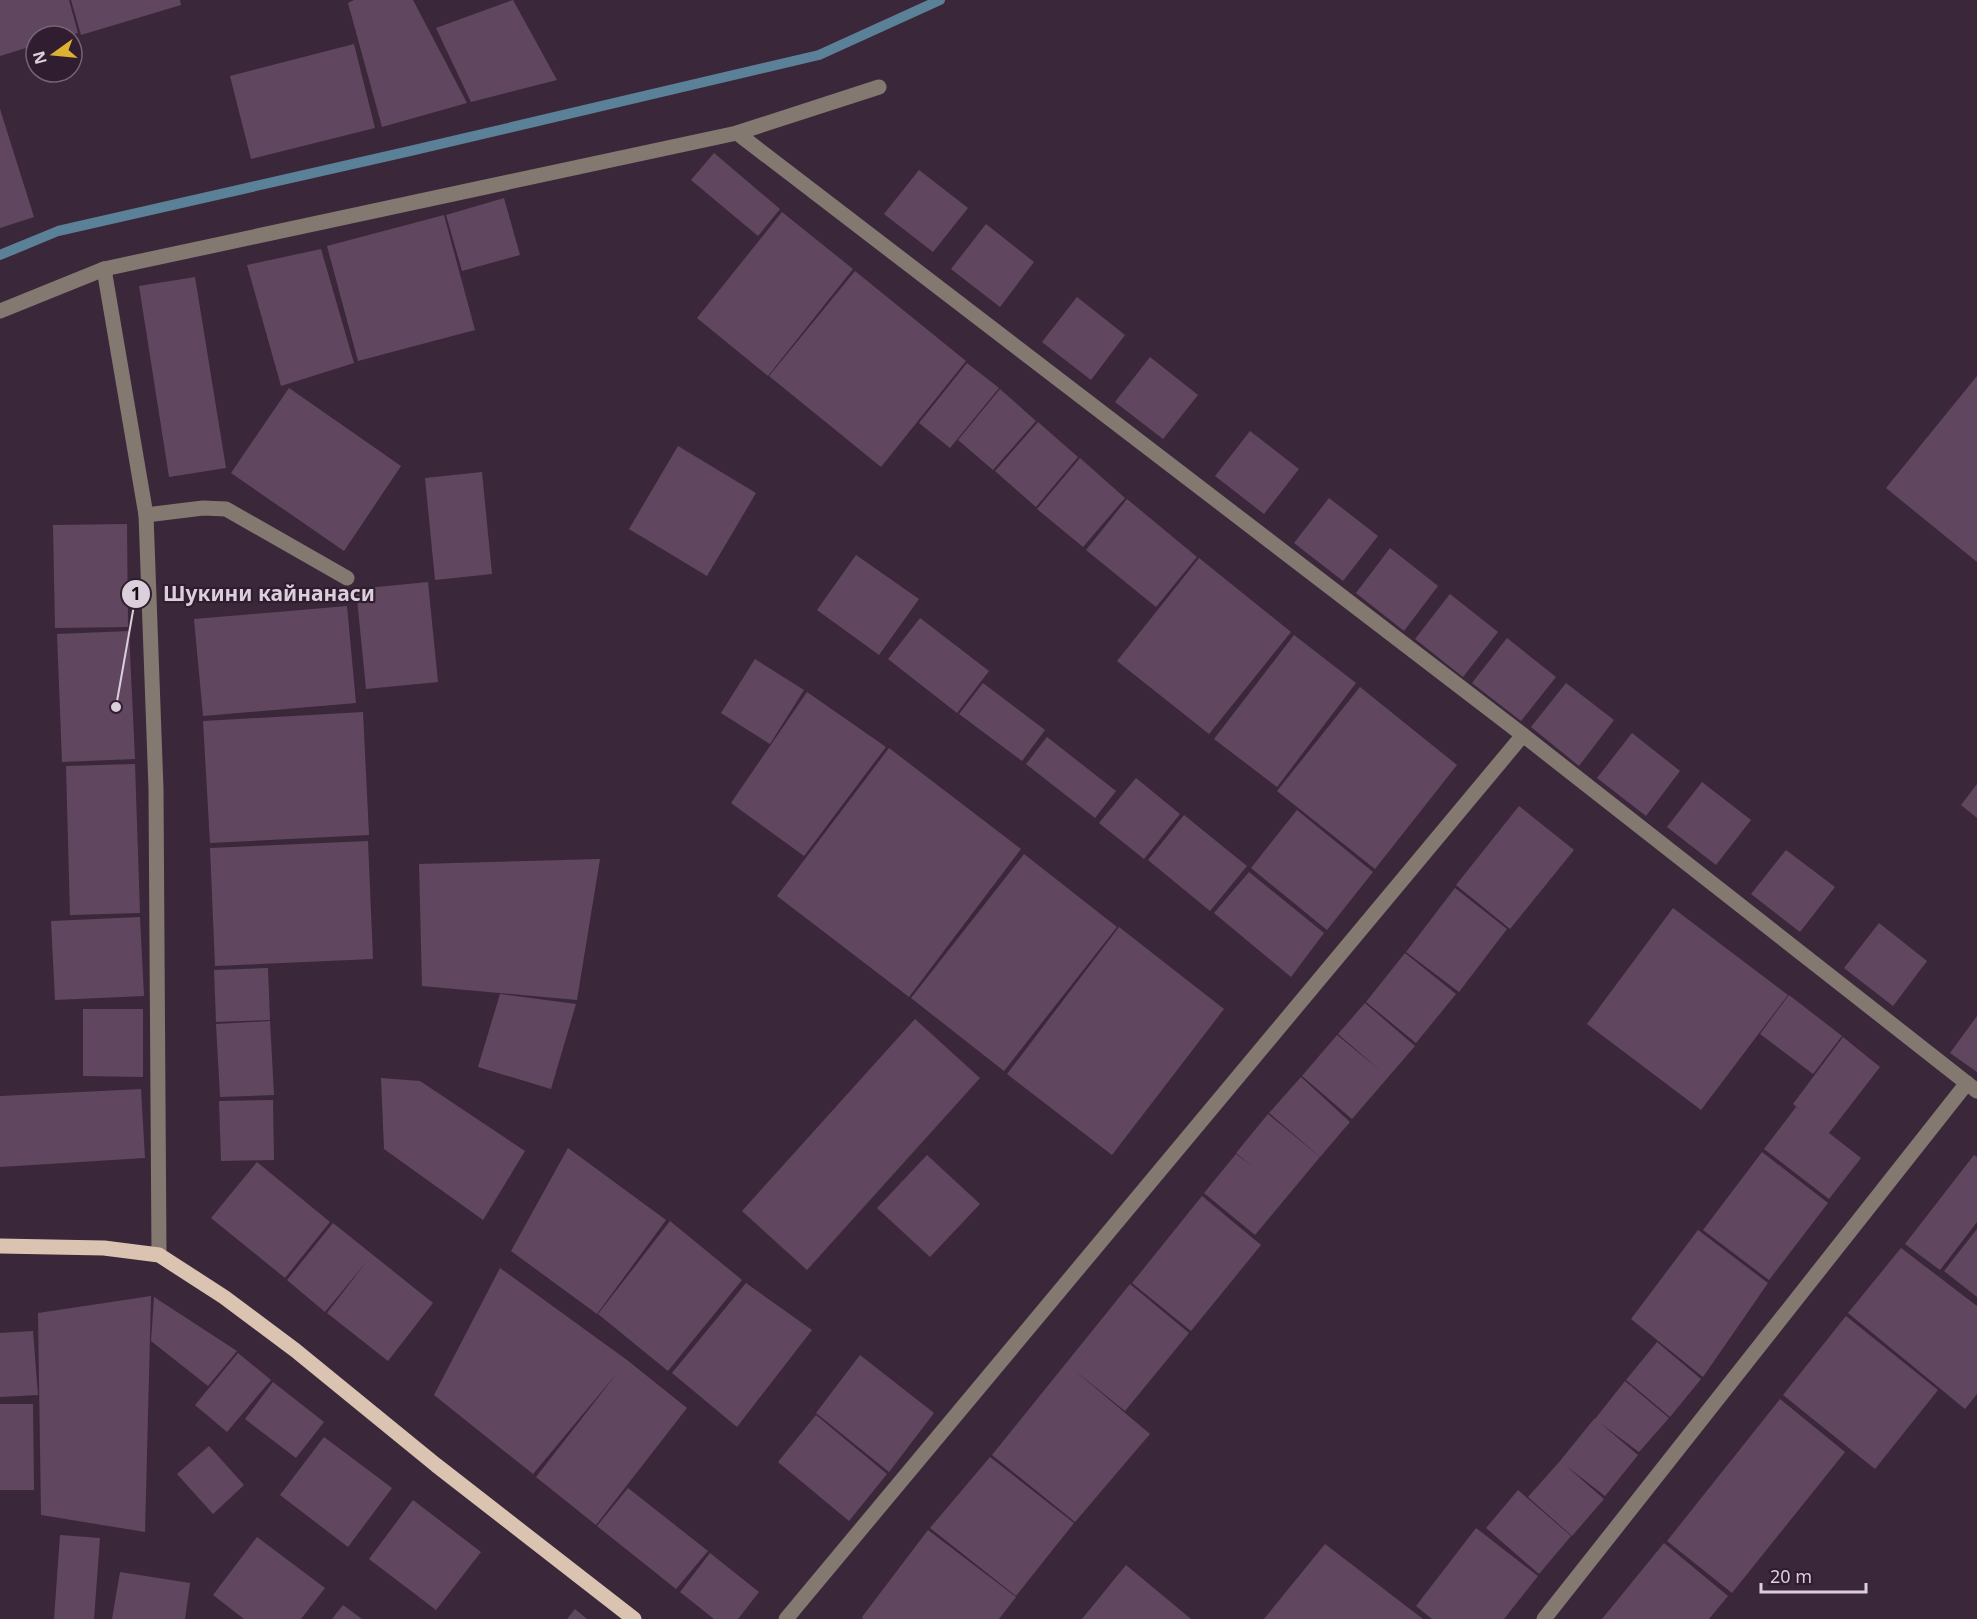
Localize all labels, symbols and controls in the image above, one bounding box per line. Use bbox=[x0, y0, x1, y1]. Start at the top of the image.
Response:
north arrow bbox=[24, 24, 84, 84]
text: N bbox=[27, 49, 52, 67]
callout: Шукини кайнанаси bbox=[121, 575, 387, 614]
text: Шукини кайнанаси bbox=[163, 579, 375, 607]
text: 1 bbox=[131, 581, 141, 605]
scale bar bbox=[1761, 1556, 1866, 1594]
text: 20 m bbox=[1770, 1564, 1812, 1588]

